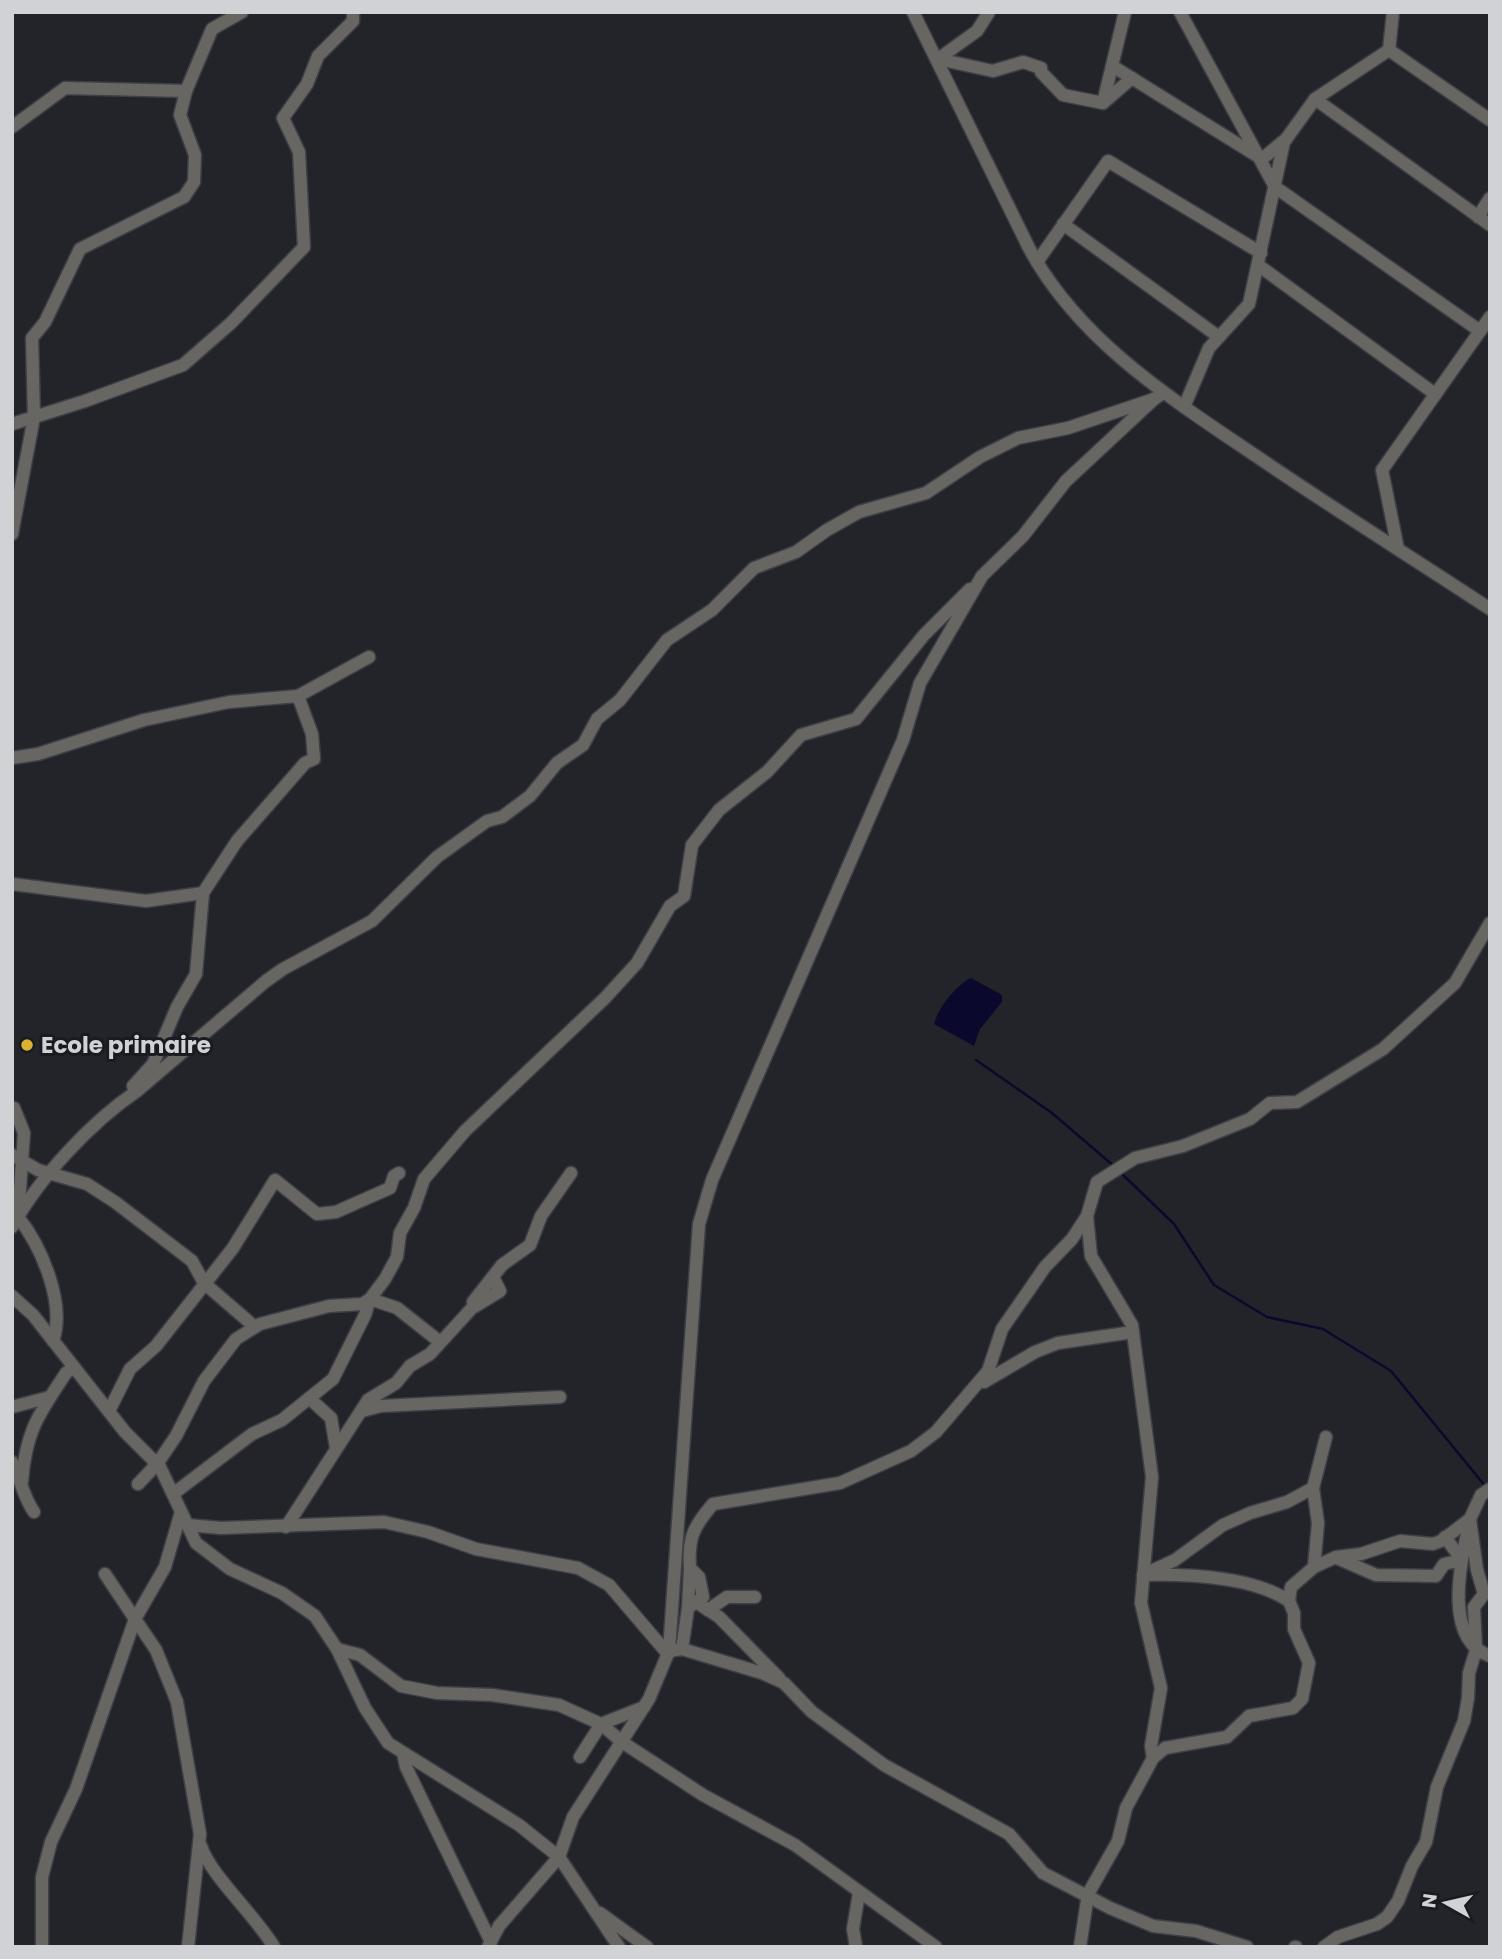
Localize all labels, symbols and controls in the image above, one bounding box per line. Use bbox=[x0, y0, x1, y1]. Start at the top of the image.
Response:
place label: Ecole primaire bbox=[41, 1029, 211, 1061]
marker: Ecole primaire bbox=[19, 1037, 35, 1053]
north arrow bbox=[1411, 1868, 1481, 1938]
text: N bbox=[1415, 1892, 1444, 1910]

